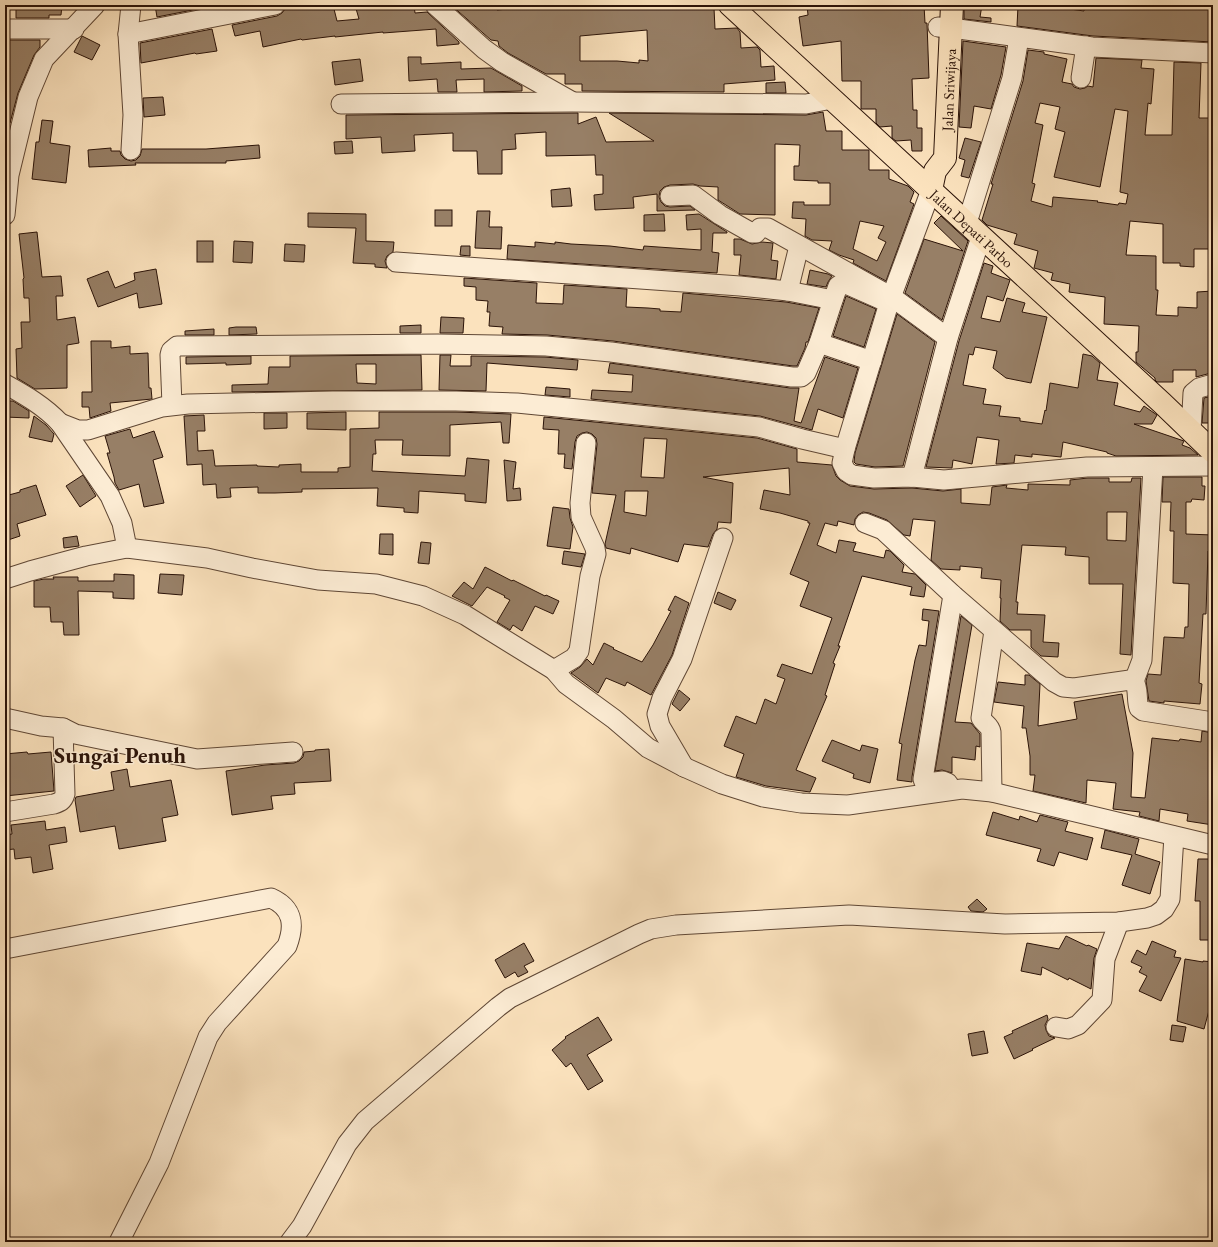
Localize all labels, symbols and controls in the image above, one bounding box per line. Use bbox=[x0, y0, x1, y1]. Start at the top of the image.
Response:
street label: Jalan Sriwijaya bbox=[937, 48, 960, 134]
street label: Jalan Depati Parbo bbox=[925, 183, 1018, 271]
district label: Sungai Penuh bbox=[54, 740, 186, 770]

